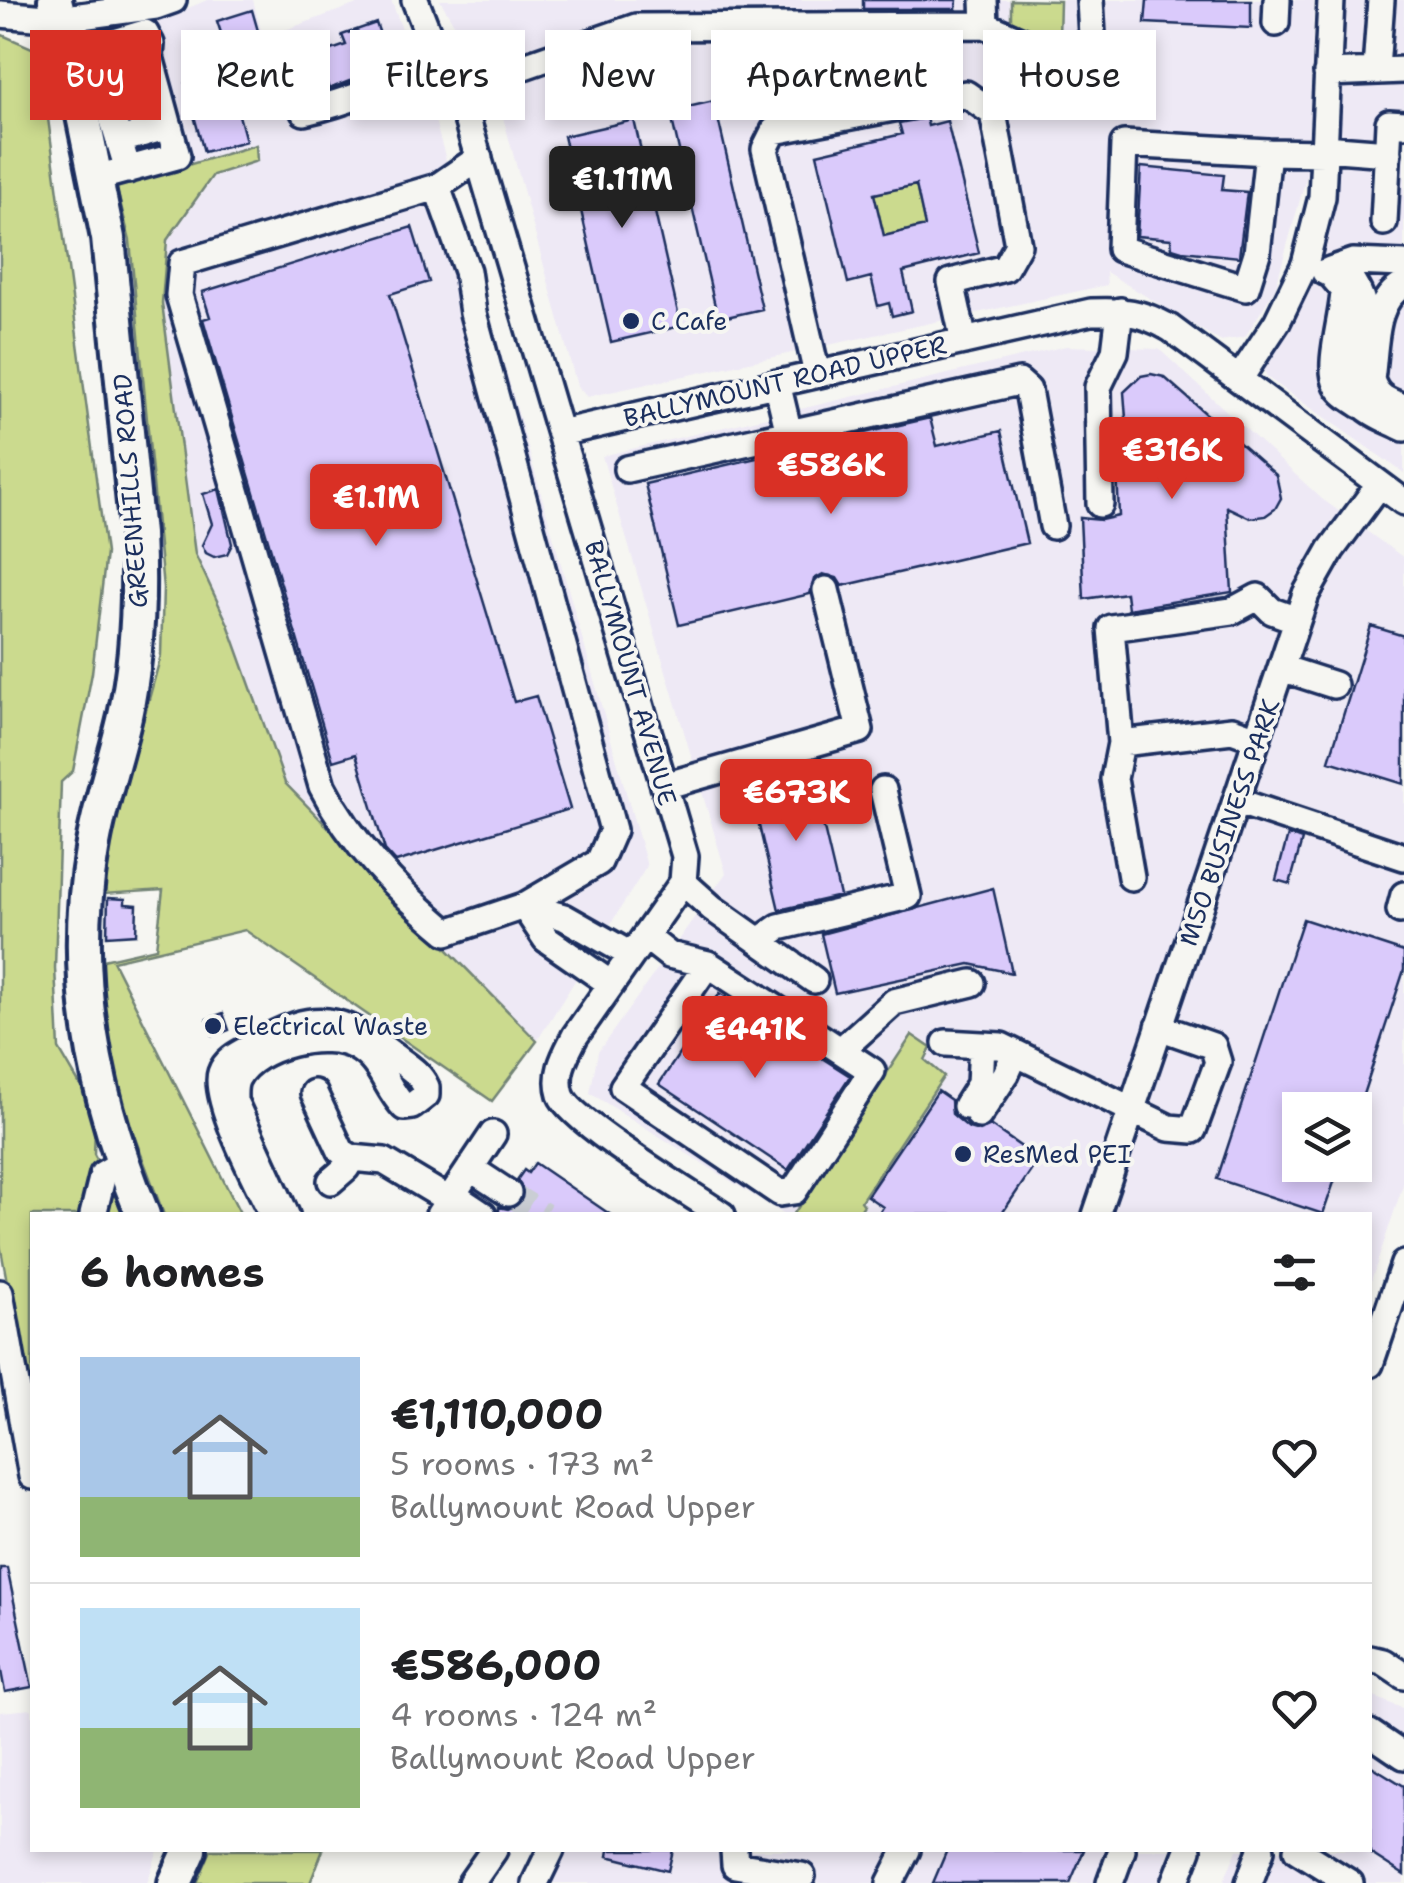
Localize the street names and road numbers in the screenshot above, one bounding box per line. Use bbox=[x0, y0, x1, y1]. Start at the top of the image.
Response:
street label: BALLYMOUNT ROAD UPPER bbox=[620, 327, 950, 435]
street label: GREENHILLS ROAD bbox=[105, 373, 155, 609]
street label: BALLYMOUNT AVENUE bbox=[577, 536, 685, 810]
street label: M50 BUSINESS PARK bbox=[1171, 694, 1287, 950]

